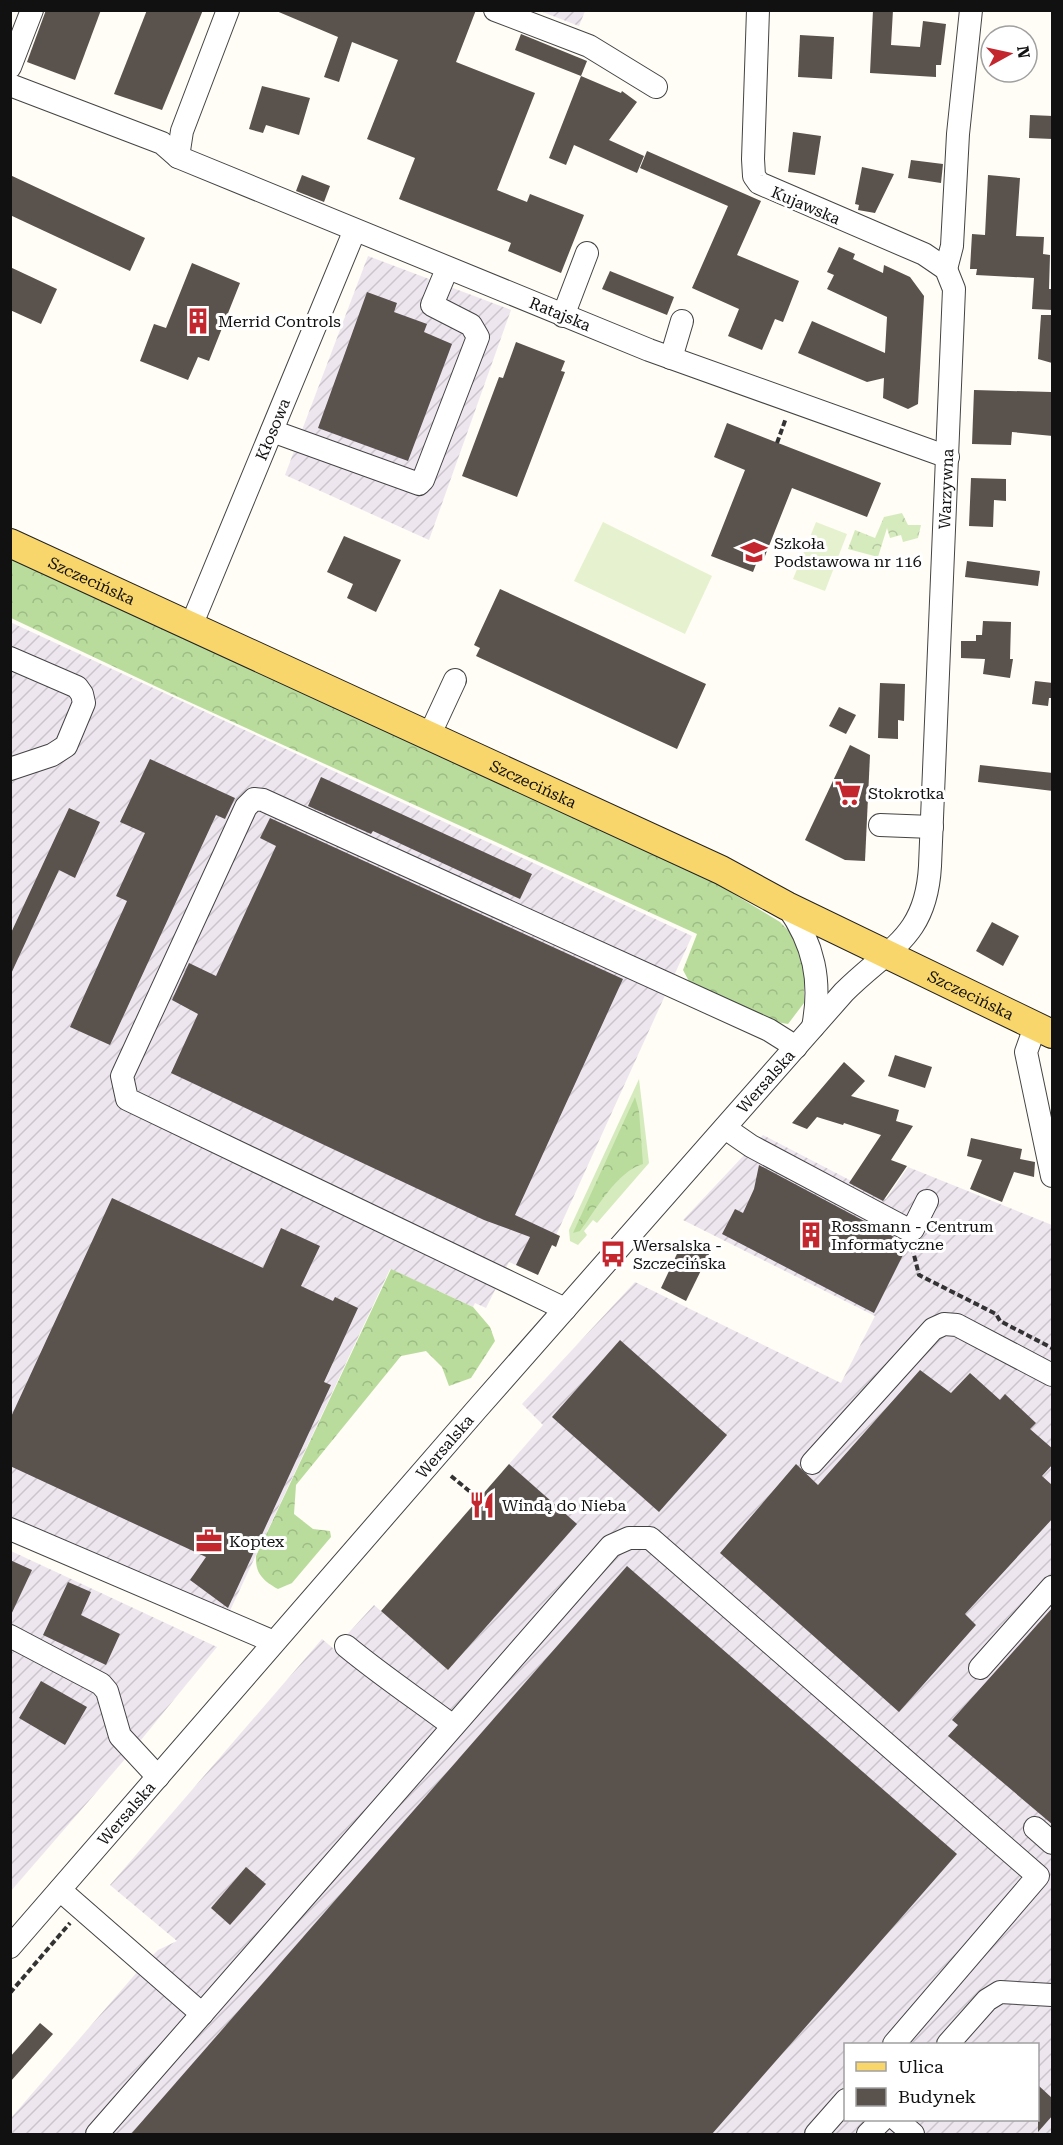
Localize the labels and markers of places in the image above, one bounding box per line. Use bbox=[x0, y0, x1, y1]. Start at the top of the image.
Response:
building icon: Merrid Controls bbox=[183, 306, 213, 336]
place label: Merrid Controls bbox=[218, 312, 341, 331]
place label: Szkoła Podstawowa nr 116 bbox=[774, 534, 922, 571]
school or university icon: Szkoła Podstawowa nr 116 bbox=[739, 537, 769, 567]
supermarket icon: Stokrotka bbox=[833, 778, 863, 808]
place label: Stokrotka bbox=[868, 784, 944, 803]
place label: Rossmann - Centrum Informatyczne bbox=[831, 1217, 994, 1254]
building icon: Rossmann - Centrum Informatyczne bbox=[796, 1220, 826, 1250]
place label: Wersalska - Szczecińska bbox=[633, 1236, 726, 1273]
bus stop icon: Wersalska - Szczecińska bbox=[598, 1239, 628, 1269]
restaurant icon: Windą do Nieba bbox=[467, 1490, 497, 1520]
place label: Windą do Nieba bbox=[502, 1496, 626, 1515]
office icon: Koptex bbox=[194, 1526, 224, 1556]
place label: Koptex bbox=[229, 1532, 285, 1551]

